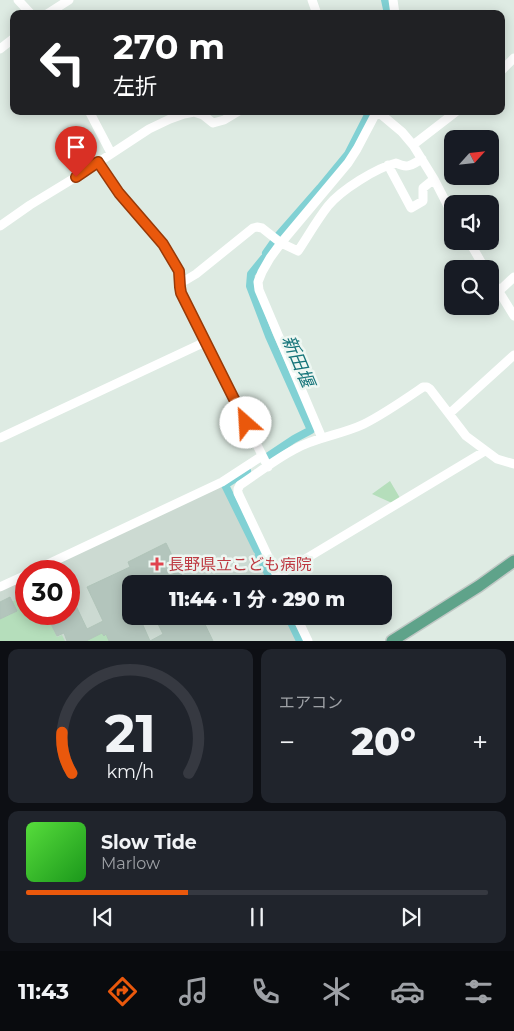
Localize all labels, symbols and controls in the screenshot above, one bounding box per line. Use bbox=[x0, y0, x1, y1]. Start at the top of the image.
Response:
text: 270 m bbox=[113, 25, 225, 68]
icon: left bbox=[30, 30, 95, 95]
text: 左折 bbox=[113, 73, 157, 100]
pin bbox=[55, 126, 97, 177]
north arrow bbox=[444, 130, 499, 185]
map controls bbox=[444, 130, 499, 315]
icon: arrive bbox=[62, 133, 90, 161]
button: sound bbox=[444, 195, 499, 250]
button: search bbox=[444, 260, 499, 315]
water label: 新田堰 bbox=[277, 332, 320, 393]
position arrow bbox=[219, 396, 271, 448]
place label: 長野県立こども病院 bbox=[168, 555, 312, 574]
marker: 長野県立こども病院 bbox=[150, 557, 164, 571]
speed limit sign: 30 bbox=[15, 560, 80, 625]
text: 11:44 · 1 分 · 290 m bbox=[169, 588, 345, 611]
text: エアコン bbox=[279, 693, 343, 712]
text: 21 bbox=[105, 702, 156, 765]
text: 20° bbox=[351, 718, 416, 765]
text: − bbox=[279, 725, 295, 759]
text: + bbox=[472, 725, 488, 759]
text: km/h bbox=[107, 761, 154, 782]
text: Slow Tide bbox=[101, 831, 197, 854]
text: Marlow bbox=[101, 854, 160, 873]
icon: previous bbox=[89, 903, 117, 931]
icon: pause bbox=[243, 903, 271, 931]
icon: next bbox=[397, 903, 425, 931]
icon: directions bbox=[105, 974, 140, 1009]
icon: music bbox=[176, 974, 211, 1009]
icon: phone bbox=[248, 974, 283, 1009]
icon: climate bbox=[319, 974, 354, 1009]
icon: car bbox=[390, 974, 425, 1009]
icon: filters bbox=[461, 974, 496, 1009]
text: 11:43 bbox=[18, 978, 69, 1005]

